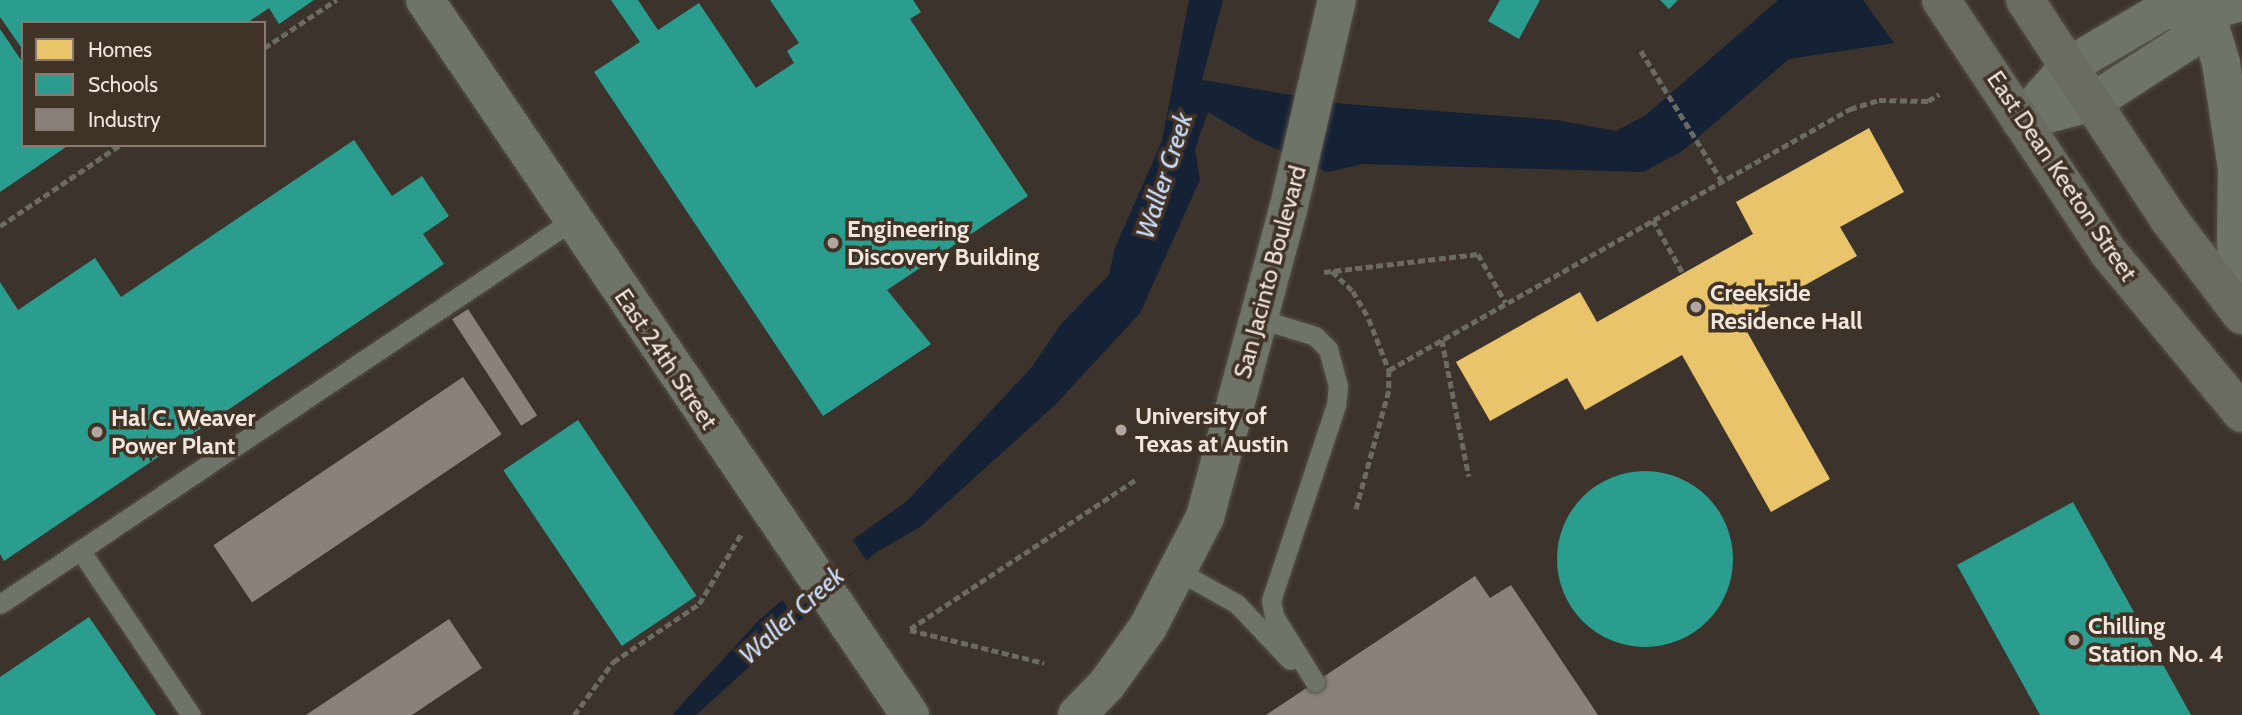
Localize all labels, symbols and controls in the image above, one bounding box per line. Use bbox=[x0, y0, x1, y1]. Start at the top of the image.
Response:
legend bbox=[21, 21, 266, 147]
text: Homes bbox=[88, 37, 152, 62]
street label: East Dean Keeton Street bbox=[1981, 65, 2143, 287]
text: Schools bbox=[88, 72, 158, 97]
text: Industry bbox=[88, 107, 161, 132]
water label: Waller Creek bbox=[1130, 109, 1200, 243]
street label: San Jacinto Boulevard bbox=[1228, 162, 1312, 382]
place label: Engineering Discovery Building bbox=[847, 215, 1039, 271]
marker: Engineering Discovery Building bbox=[825, 235, 841, 251]
place label: Creekside Residence Hall bbox=[1710, 279, 1863, 335]
street label: East 24th Street bbox=[609, 283, 723, 435]
marker: Creekside Residence Hall bbox=[1688, 299, 1704, 315]
place label: University of Texas at Austin bbox=[1135, 402, 1289, 458]
place label: Hal C. Weaver Power Plant bbox=[111, 404, 255, 460]
marker: University of Texas at Austin bbox=[1113, 422, 1129, 438]
marker: Hal C. Weaver Power Plant bbox=[89, 424, 105, 440]
water label: Waller Creek bbox=[733, 561, 851, 671]
place label: Chilling Station No. 4 bbox=[2088, 612, 2224, 668]
marker: Chilling Station No. 4 bbox=[2066, 632, 2082, 648]

